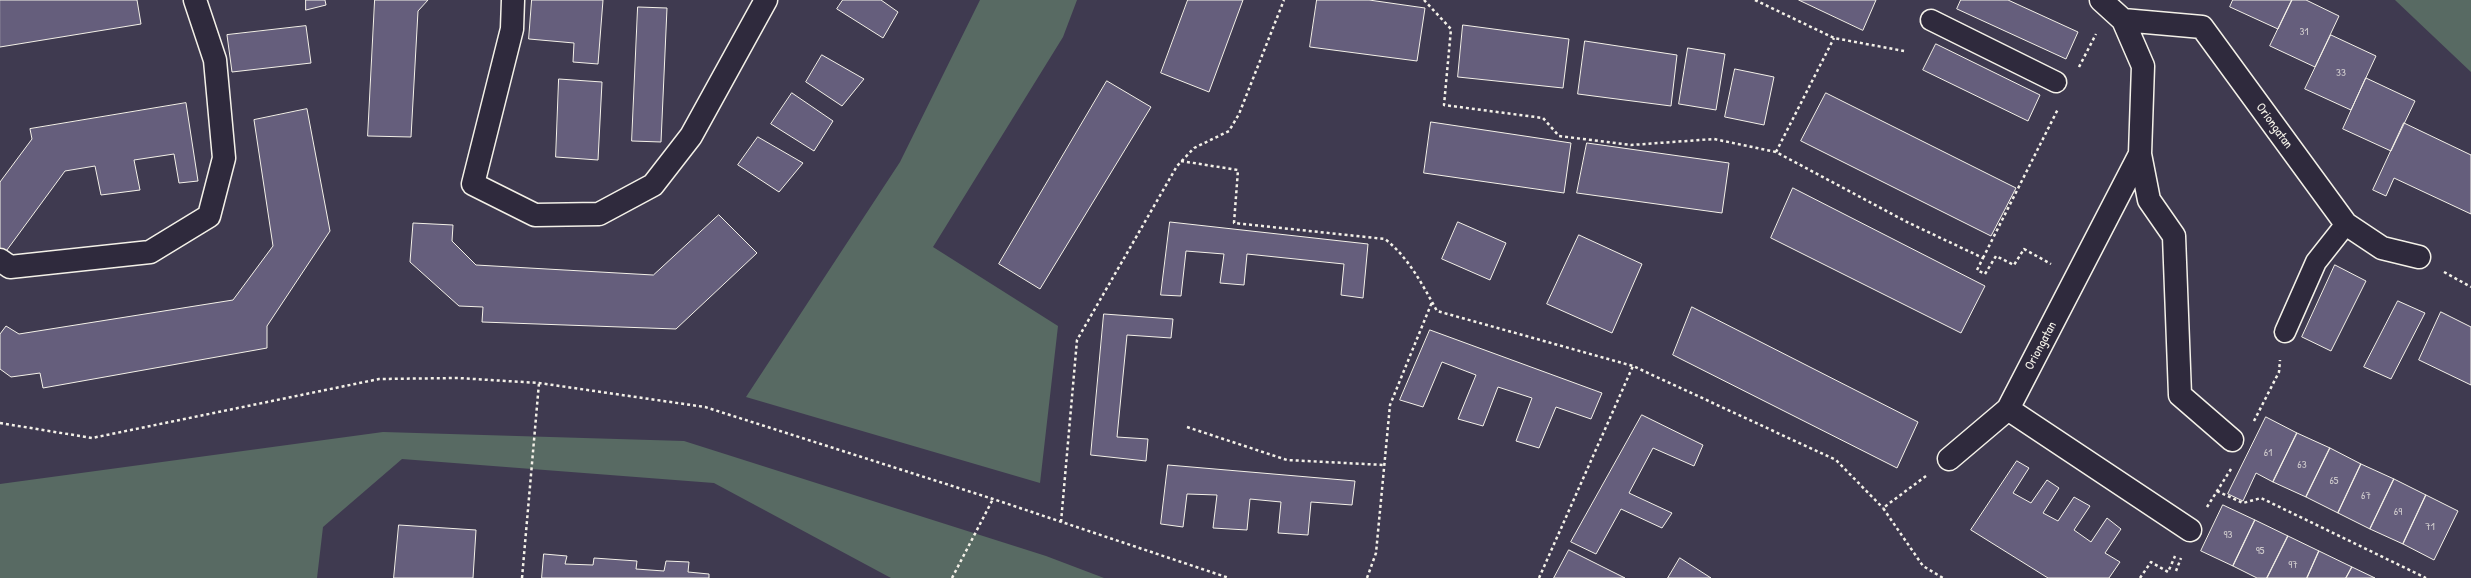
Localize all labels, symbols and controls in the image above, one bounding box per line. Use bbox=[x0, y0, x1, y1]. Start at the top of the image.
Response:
house number: 31 bbox=[2300, 25, 2308, 39]
house number: 33 bbox=[2336, 66, 2346, 80]
street label: Oriongatan bbox=[2252, 100, 2296, 152]
street label: Oriongatan bbox=[2022, 319, 2060, 373]
house number: 61 bbox=[2264, 446, 2272, 460]
house number: 63 bbox=[2297, 458, 2307, 472]
house number: 65 bbox=[2329, 474, 2339, 488]
house number: 67 bbox=[2361, 489, 2371, 503]
house number: 69 bbox=[2394, 505, 2402, 519]
house number: 71 bbox=[2425, 520, 2435, 534]
house number: 93 bbox=[2224, 528, 2232, 542]
house number: 95 bbox=[2256, 544, 2264, 558]
house number: 97 bbox=[2288, 558, 2298, 572]

